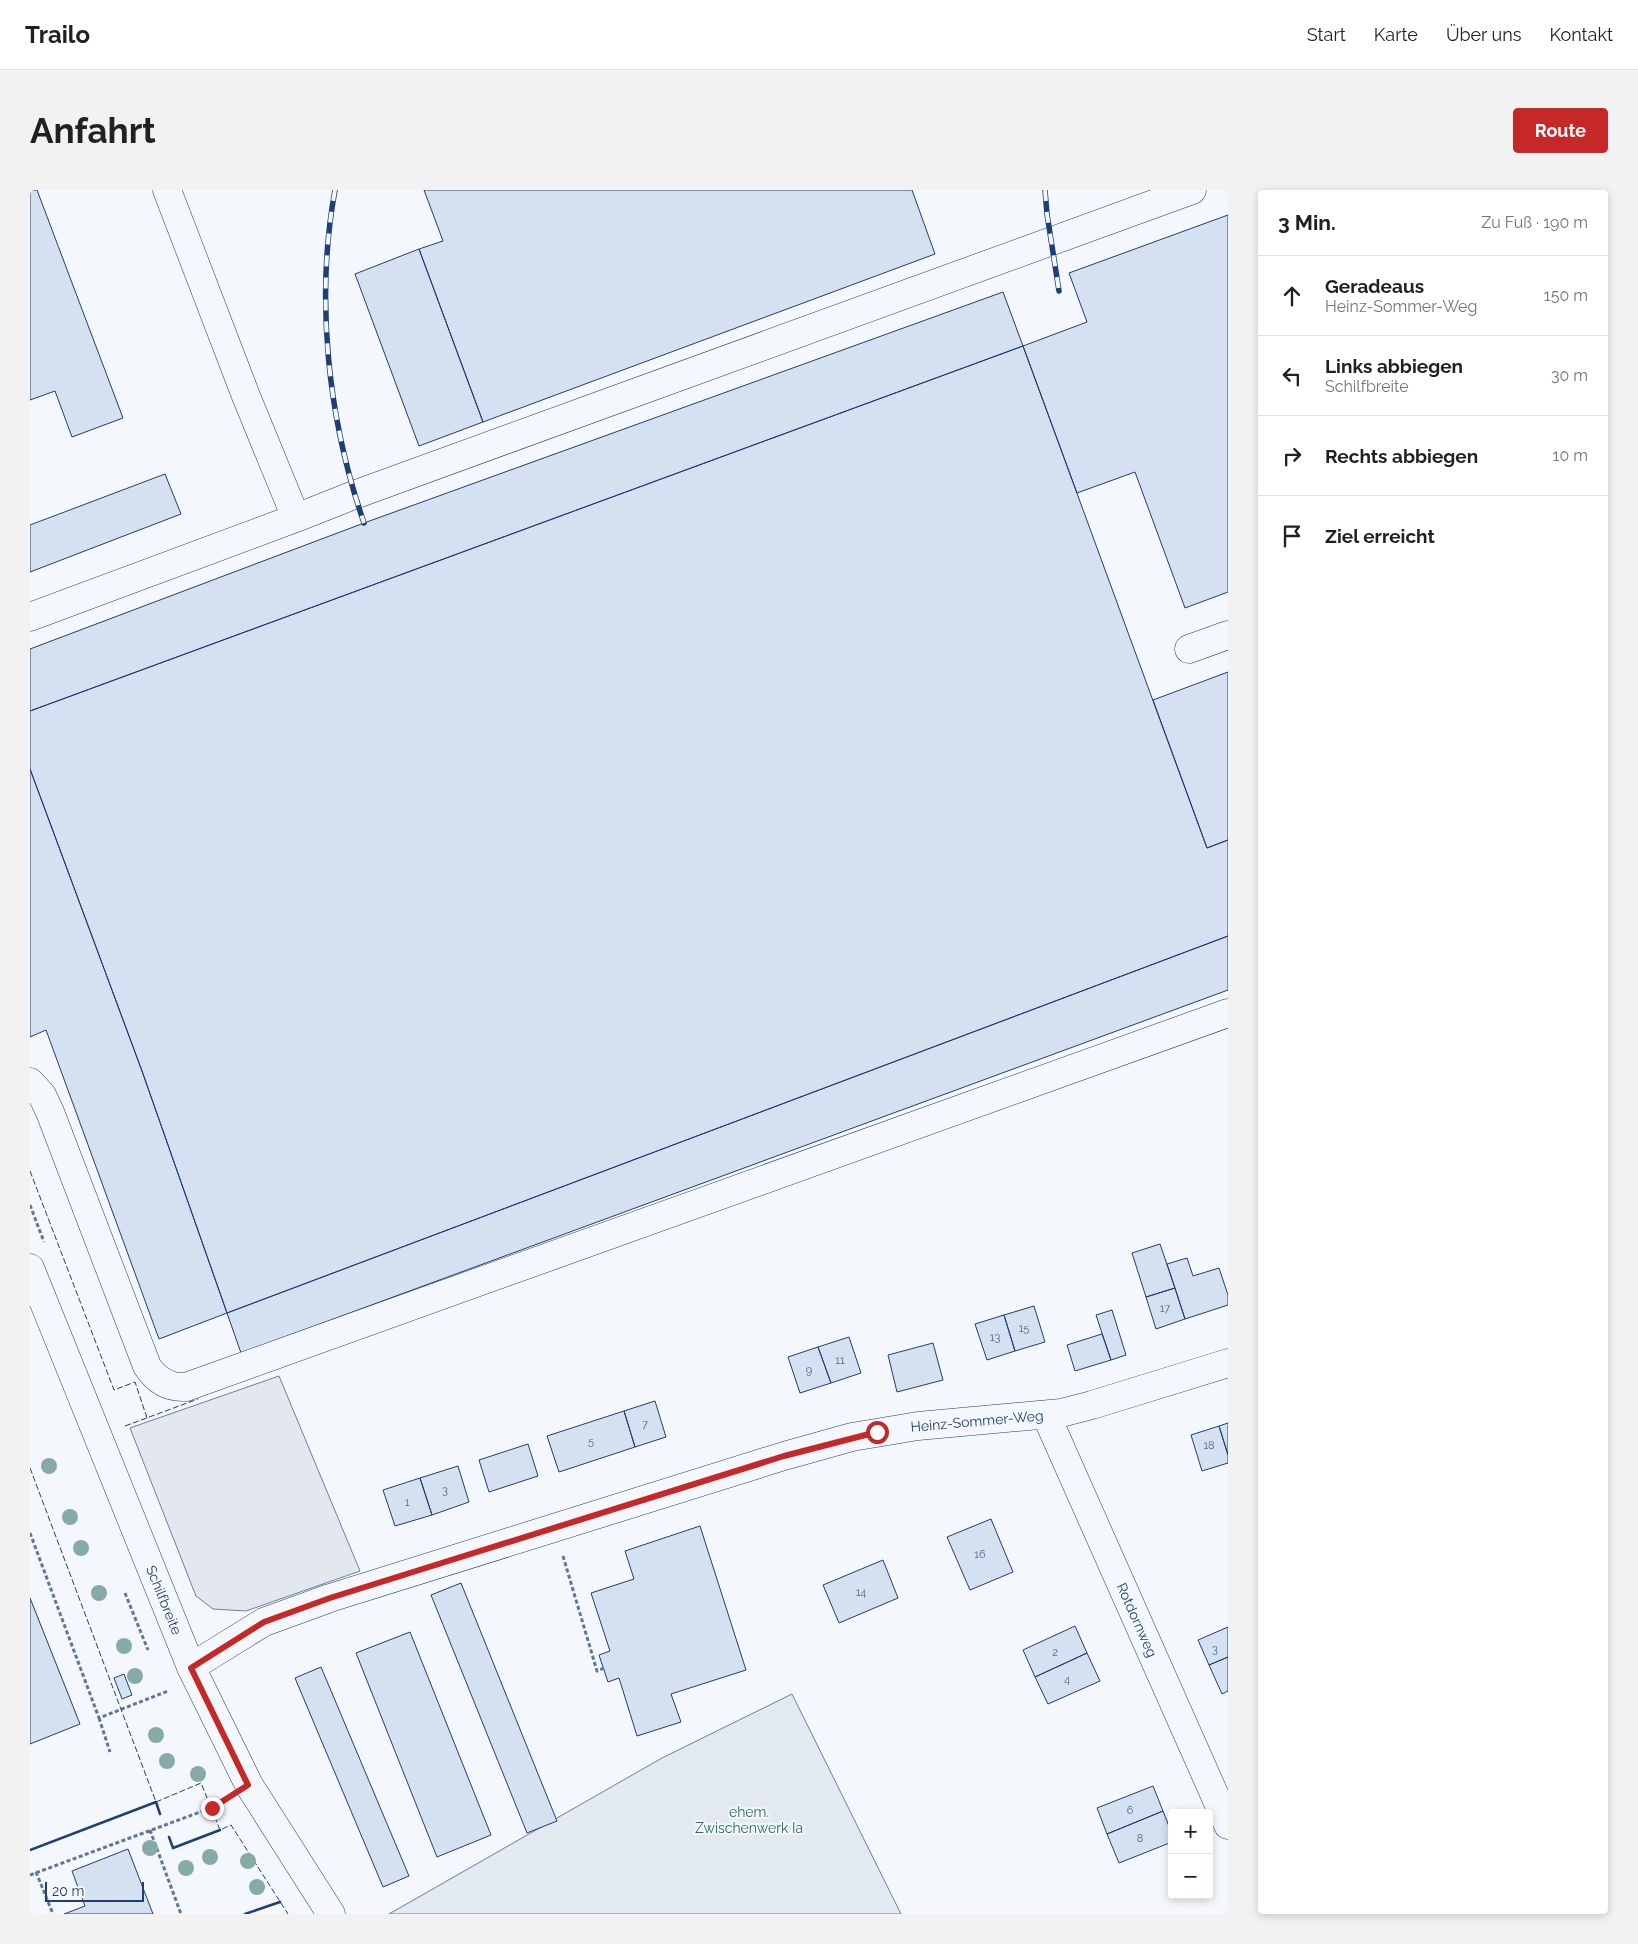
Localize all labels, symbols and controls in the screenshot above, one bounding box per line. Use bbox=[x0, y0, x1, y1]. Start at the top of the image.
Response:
text: Trailo bbox=[25, 20, 90, 49]
text: Start bbox=[1307, 24, 1346, 45]
text: Karte bbox=[1374, 24, 1418, 45]
text: Über uns bbox=[1446, 24, 1521, 45]
text: Kontakt bbox=[1549, 24, 1613, 45]
button: Route bbox=[1513, 108, 1608, 153]
text: Anfahrt bbox=[30, 110, 156, 151]
text: 3 Min. bbox=[1278, 210, 1336, 235]
text: Zu Fuß · 190 m bbox=[1481, 213, 1588, 232]
text: Geradeaus bbox=[1325, 275, 1424, 297]
icon: ahead bbox=[1278, 282, 1306, 310]
text: 150 m bbox=[1544, 286, 1588, 305]
text: Heinz-Sommer-Weg bbox=[1325, 297, 1477, 316]
text: Links abbiegen bbox=[1325, 355, 1463, 377]
icon: left bbox=[1278, 362, 1306, 390]
text: 30 m bbox=[1551, 366, 1588, 385]
text: Schilfbreite bbox=[1325, 377, 1409, 396]
icon: right bbox=[1278, 442, 1306, 470]
text: Rechts abbiegen bbox=[1325, 445, 1478, 467]
text: 10 m bbox=[1553, 446, 1588, 465]
icon: arrive bbox=[1278, 522, 1306, 550]
text: Ziel erreicht bbox=[1325, 525, 1435, 547]
house number: 17 bbox=[1160, 1302, 1170, 1315]
house number: 15 bbox=[1019, 1322, 1029, 1335]
house number: 13 bbox=[990, 1331, 1000, 1344]
house number: 11 bbox=[835, 1354, 845, 1367]
house number: 9 bbox=[806, 1364, 812, 1377]
street label: Heinz-Sommer-Weg bbox=[910, 1407, 1044, 1435]
house number: 7 bbox=[642, 1418, 648, 1431]
route start bbox=[866, 1421, 889, 1444]
house number: 5 bbox=[588, 1435, 594, 1448]
house number: 18 bbox=[1203, 1439, 1215, 1452]
house number: 3 bbox=[442, 1484, 448, 1497]
house number: 1 bbox=[405, 1496, 410, 1509]
house number: 16 bbox=[974, 1548, 986, 1561]
street label: Schilfbreite bbox=[143, 1563, 185, 1637]
street label: Rotdornweg bbox=[1113, 1580, 1161, 1660]
house number: 14 bbox=[856, 1586, 866, 1599]
house number: 3 bbox=[1212, 1643, 1218, 1656]
house number: 2 bbox=[1052, 1646, 1058, 1659]
house number: 4 bbox=[1064, 1673, 1070, 1686]
route end bbox=[201, 1797, 224, 1820]
park label: ehem. Zwischenwerk Ia bbox=[695, 1804, 803, 1836]
house number: 6 bbox=[1127, 1804, 1134, 1817]
map controls bbox=[1168, 1809, 1213, 1899]
button: + bbox=[1168, 1809, 1213, 1854]
house number: 8 bbox=[1137, 1832, 1143, 1845]
button: − bbox=[1168, 1854, 1213, 1899]
scale bar bbox=[45, 1879, 144, 1902]
text: 20 m bbox=[52, 1883, 84, 1899]

